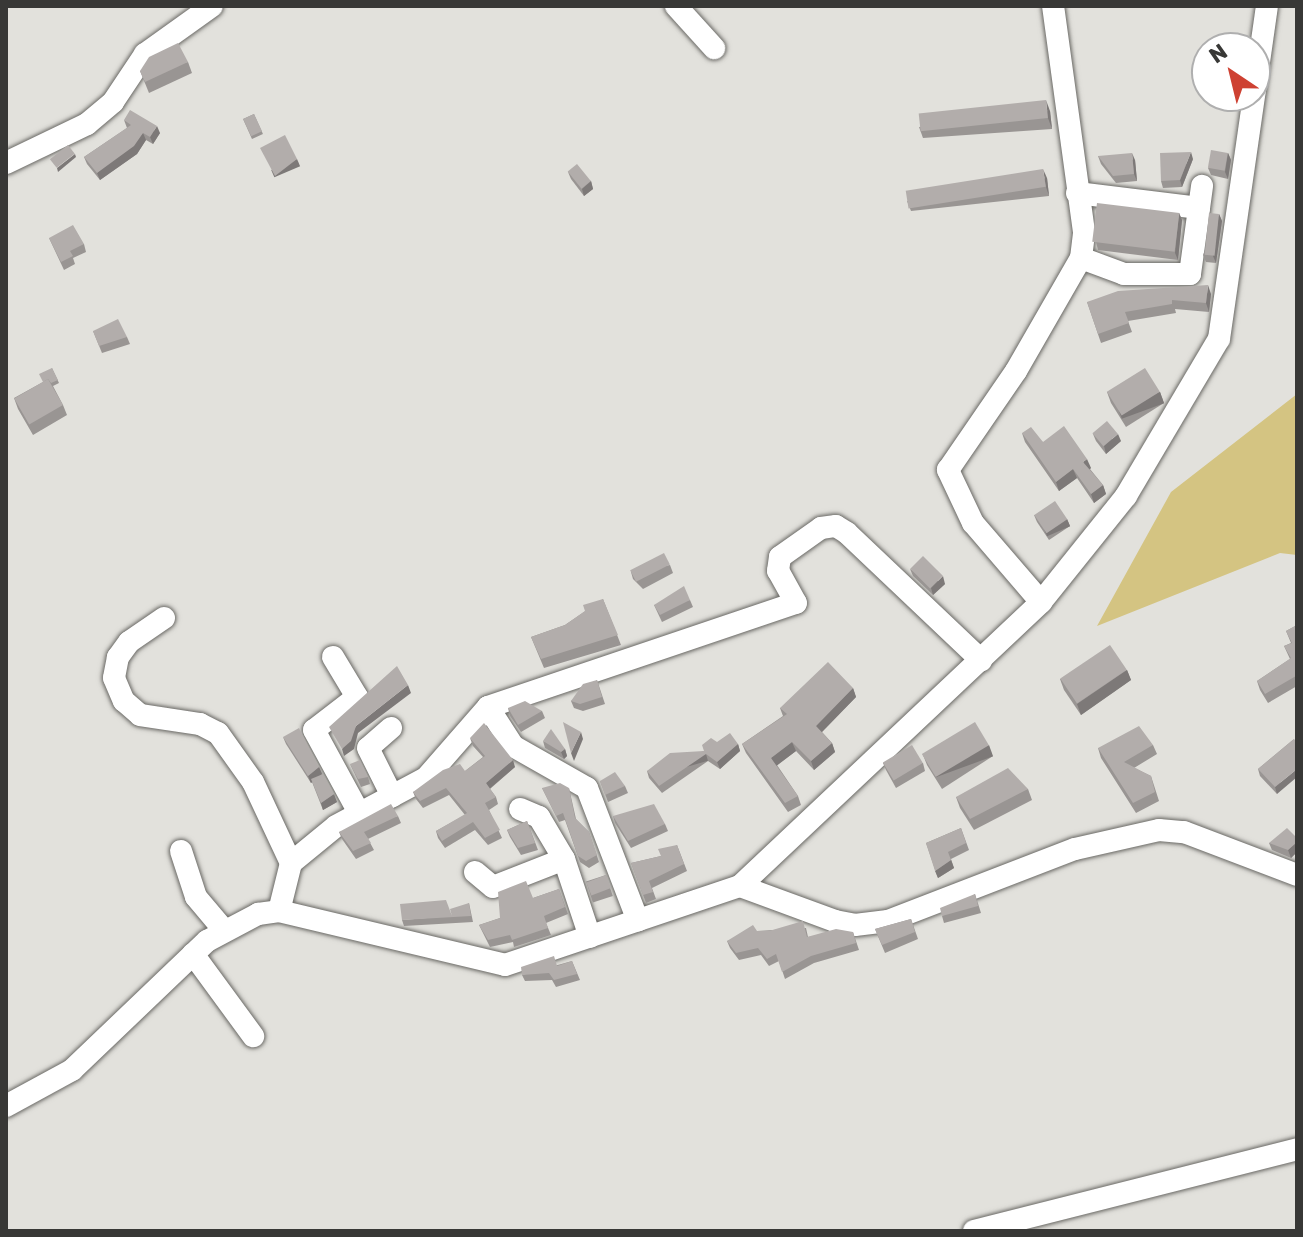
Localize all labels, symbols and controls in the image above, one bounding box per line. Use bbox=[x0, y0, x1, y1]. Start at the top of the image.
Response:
north arrow bbox=[1191, 32, 1271, 112]
text: N bbox=[1204, 38, 1232, 69]

